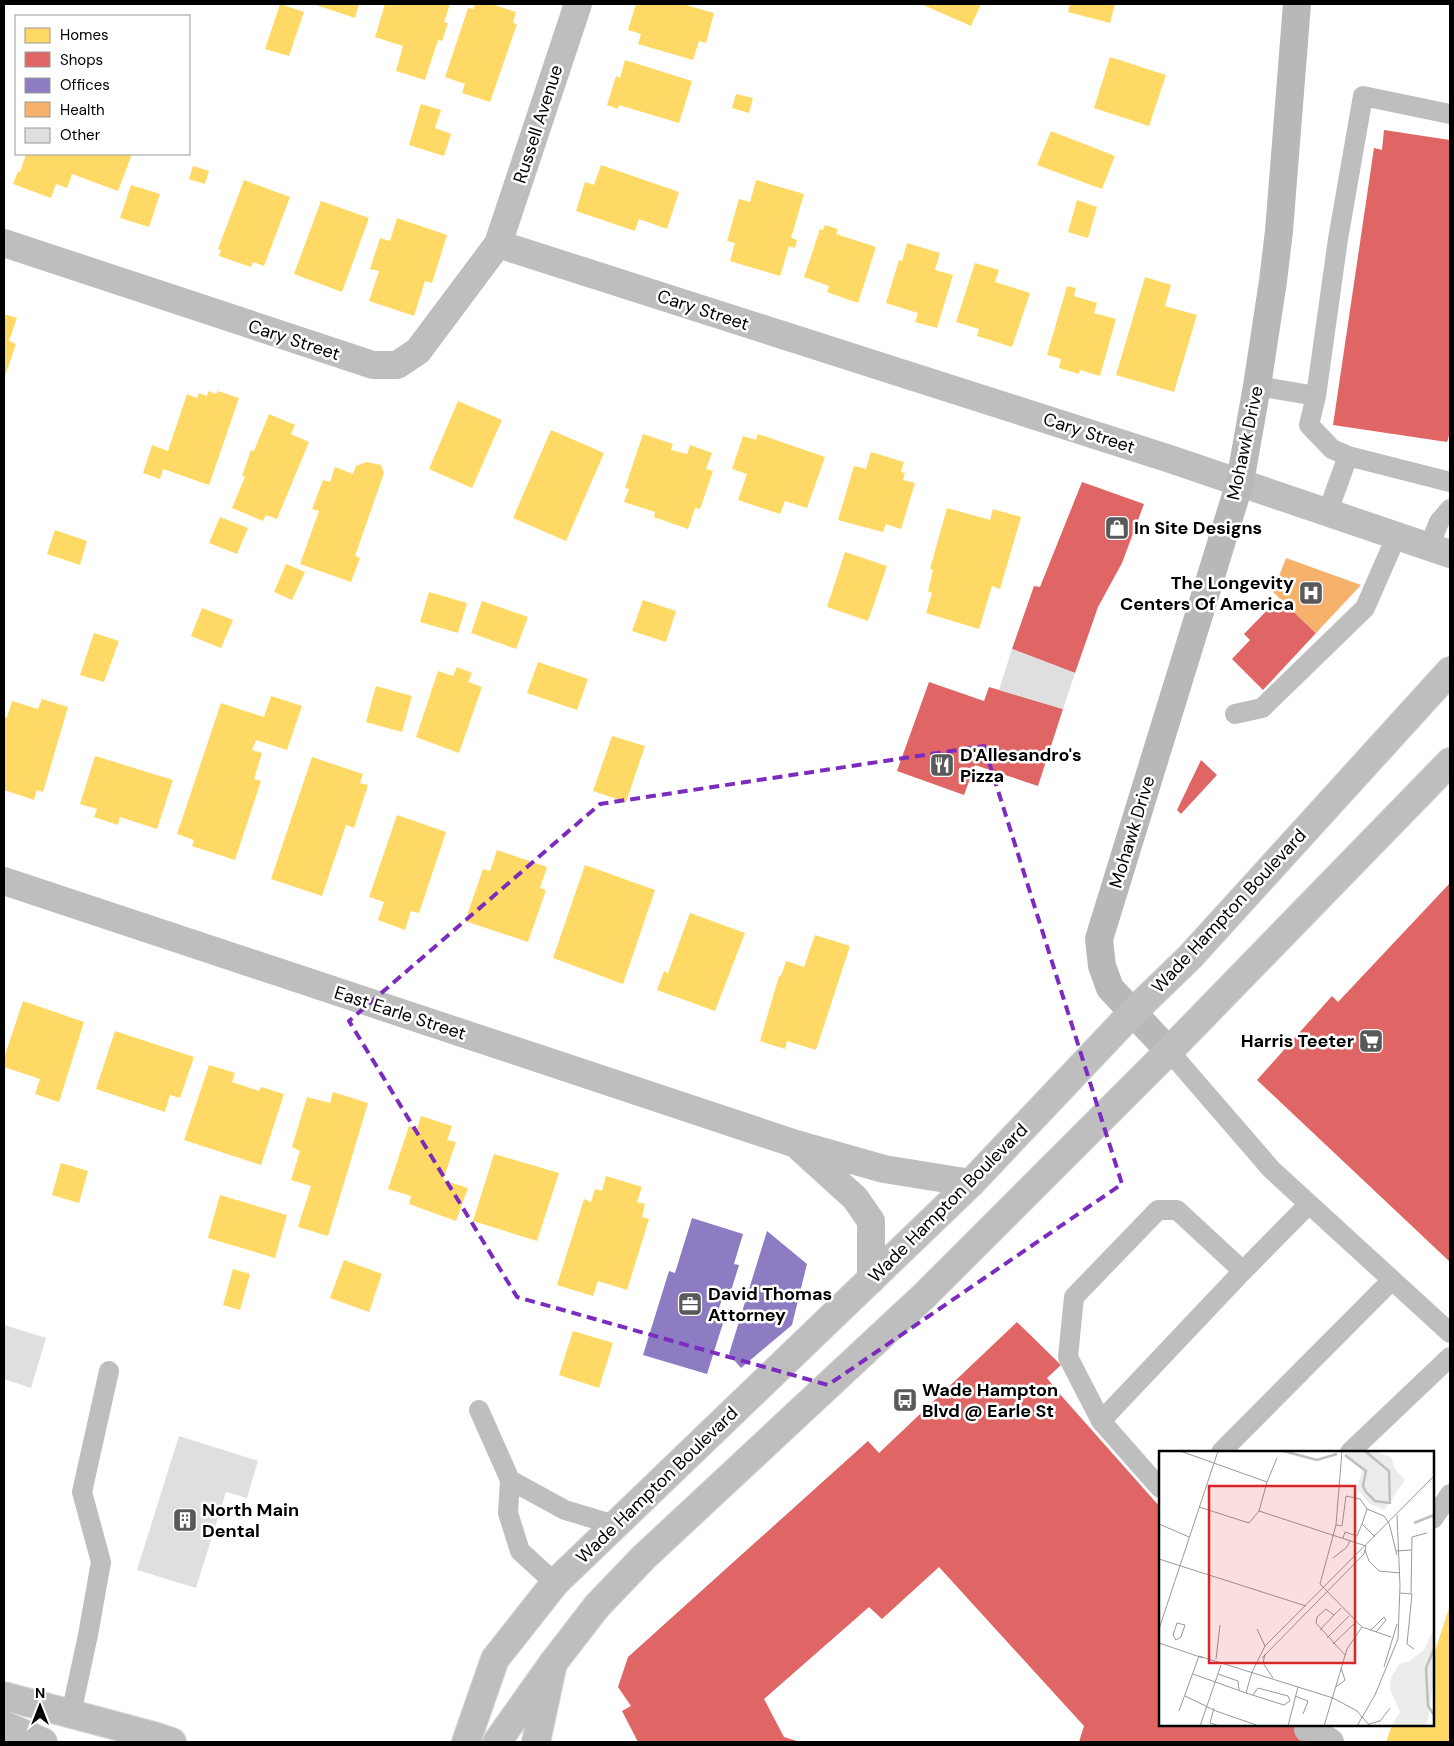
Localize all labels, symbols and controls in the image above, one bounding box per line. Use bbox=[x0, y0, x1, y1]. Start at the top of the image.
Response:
legend bbox=[15, 15, 190, 155]
text: Homes bbox=[60, 25, 109, 45]
text: Shops bbox=[60, 50, 103, 70]
street label: Russell Avenue bbox=[508, 62, 568, 186]
text: Offices bbox=[60, 75, 110, 95]
text: Health bbox=[60, 100, 105, 120]
text: Other bbox=[60, 125, 101, 145]
street label: Cary Street bbox=[654, 284, 752, 336]
street label: Cary Street bbox=[245, 314, 343, 366]
street label: Mohawk Drive bbox=[1221, 384, 1269, 502]
street label: Cary Street bbox=[1040, 407, 1138, 459]
shop icon: In Site Designs bbox=[1104, 515, 1130, 541]
place label: In Site Designs bbox=[1134, 516, 1262, 540]
place label: The Longevity Centers Of America bbox=[1120, 571, 1294, 616]
hospital icon: The Longevity Centers Of America bbox=[1298, 580, 1324, 606]
place label: D'Allesandro's Pizza bbox=[960, 743, 1082, 788]
restaurant icon: D'Allesandro's Pizza bbox=[929, 752, 955, 778]
street label: Mohawk Drive bbox=[1104, 773, 1160, 891]
street label: Wade Hampton Boulevard bbox=[1146, 824, 1312, 998]
street label: East Earle Street bbox=[331, 980, 469, 1046]
supermarket icon: Harris Teeter bbox=[1358, 1028, 1384, 1054]
place label: Harris Teeter bbox=[1241, 1029, 1354, 1053]
street label: Wade Hampton Boulevard bbox=[863, 1118, 1033, 1288]
place label: David Thomas Attorney bbox=[708, 1282, 832, 1327]
office icon: David Thomas Attorney bbox=[677, 1291, 703, 1317]
place label: Wade Hampton Blvd @ Earle St bbox=[922, 1378, 1058, 1423]
bus stop icon: Wade Hampton Blvd @ Earle St bbox=[892, 1387, 918, 1413]
street label: Wade Hampton Boulevard bbox=[571, 1401, 743, 1569]
inset map bbox=[1159, 1451, 1434, 1726]
place label: North Main Dental bbox=[202, 1498, 299, 1543]
building icon: North Main Dental bbox=[172, 1507, 198, 1533]
north arrow bbox=[15, 1681, 65, 1731]
text: N bbox=[35, 1684, 45, 1702]

